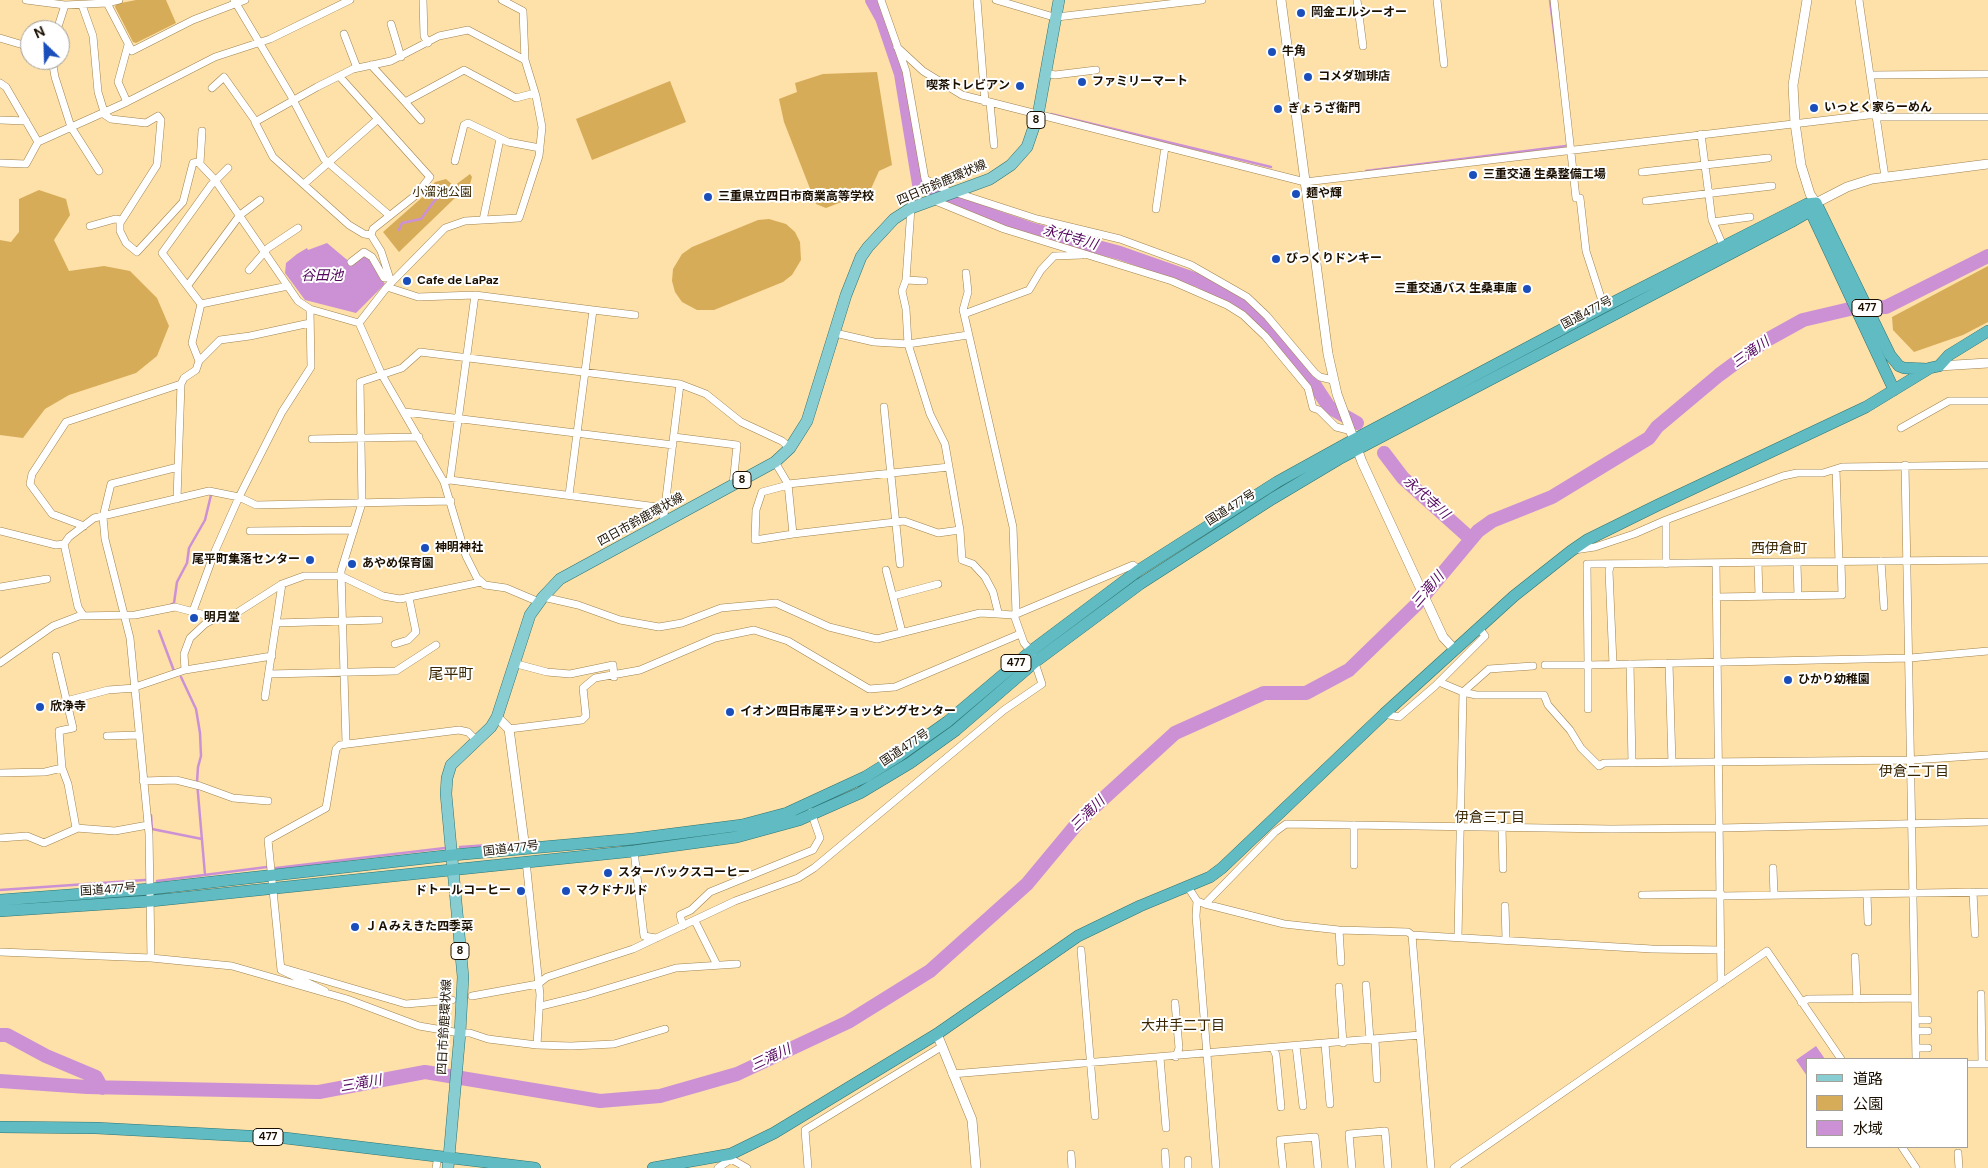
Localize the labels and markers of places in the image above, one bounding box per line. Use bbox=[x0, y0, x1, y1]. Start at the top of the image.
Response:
place label: 岡金エルシーオー bbox=[1311, 6, 1407, 20]
marker: 岡金エルシーオー bbox=[1295, 7, 1307, 19]
place label: 牛角 bbox=[1282, 45, 1306, 59]
marker: 牛角 bbox=[1266, 46, 1278, 58]
place label: コメダ珈琲店 bbox=[1318, 70, 1390, 84]
marker: コメダ珈琲店 bbox=[1302, 71, 1314, 83]
place label: ファミリーマート bbox=[1092, 75, 1188, 89]
marker: ファミリーマート bbox=[1076, 76, 1088, 88]
place label: 喫茶トレビアン bbox=[926, 79, 1010, 93]
marker: 喫茶トレビアン bbox=[1014, 80, 1026, 92]
place label: いっとく家らーめん bbox=[1824, 101, 1932, 115]
place label: ぎょうざ衛門 bbox=[1288, 102, 1360, 116]
marker: いっとく家らーめん bbox=[1808, 102, 1820, 114]
marker: ぎょうざ衛門 bbox=[1272, 103, 1284, 115]
place label: 三重交通 生桑整備工場 bbox=[1483, 168, 1606, 182]
marker: 三重交通 生桑整備工場 bbox=[1467, 169, 1479, 181]
place label: 麺や輝 bbox=[1306, 187, 1342, 201]
marker: 麺や輝 bbox=[1290, 188, 1302, 200]
place label: 三重県立四日市商業高等学校 bbox=[718, 190, 874, 204]
marker: 三重県立四日市商業高等学校 bbox=[702, 191, 714, 203]
place label: びっくりドンキー bbox=[1286, 252, 1382, 266]
marker: びっくりドンキー bbox=[1270, 253, 1282, 265]
place label: Cafe de LaPaz bbox=[417, 274, 499, 288]
marker: Cafe de LaPaz bbox=[401, 275, 413, 287]
place label: 三重交通バス 生桑車庫 bbox=[1394, 282, 1517, 296]
marker: 三重交通バス 生桑車庫 bbox=[1521, 283, 1533, 295]
place label: 神明神社 bbox=[435, 541, 483, 555]
marker: 神明神社 bbox=[419, 542, 431, 554]
place label: 尾平町集落センター bbox=[192, 553, 300, 567]
marker: 尾平町集落センター bbox=[304, 554, 316, 566]
place label: あやめ保育園 bbox=[362, 557, 434, 571]
marker: あやめ保育園 bbox=[346, 558, 358, 570]
place label: 明月堂 bbox=[204, 611, 240, 625]
marker: 明月堂 bbox=[188, 612, 200, 624]
place label: ひかり幼稚園 bbox=[1798, 673, 1870, 687]
marker: ひかり幼稚園 bbox=[1782, 674, 1794, 686]
place label: 欣浄寺 bbox=[50, 700, 86, 714]
marker: 欣浄寺 bbox=[34, 701, 46, 713]
place label: イオン四日市尾平ショッピングセンター bbox=[740, 705, 956, 719]
marker: イオン四日市尾平ショッピングセンター bbox=[724, 706, 736, 718]
place label: スターバックスコーヒー bbox=[618, 866, 750, 880]
marker: スターバックスコーヒー bbox=[602, 867, 614, 879]
place label: ドトールコーヒー bbox=[415, 884, 511, 898]
place label: マクドナルド bbox=[576, 884, 648, 898]
marker: ドトールコーヒー bbox=[515, 885, 527, 897]
marker: マクドナルド bbox=[560, 885, 572, 897]
place label: ＪＡみえきた四季菜 bbox=[365, 920, 473, 934]
marker: ＪＡみえきた四季菜 bbox=[349, 921, 361, 933]

